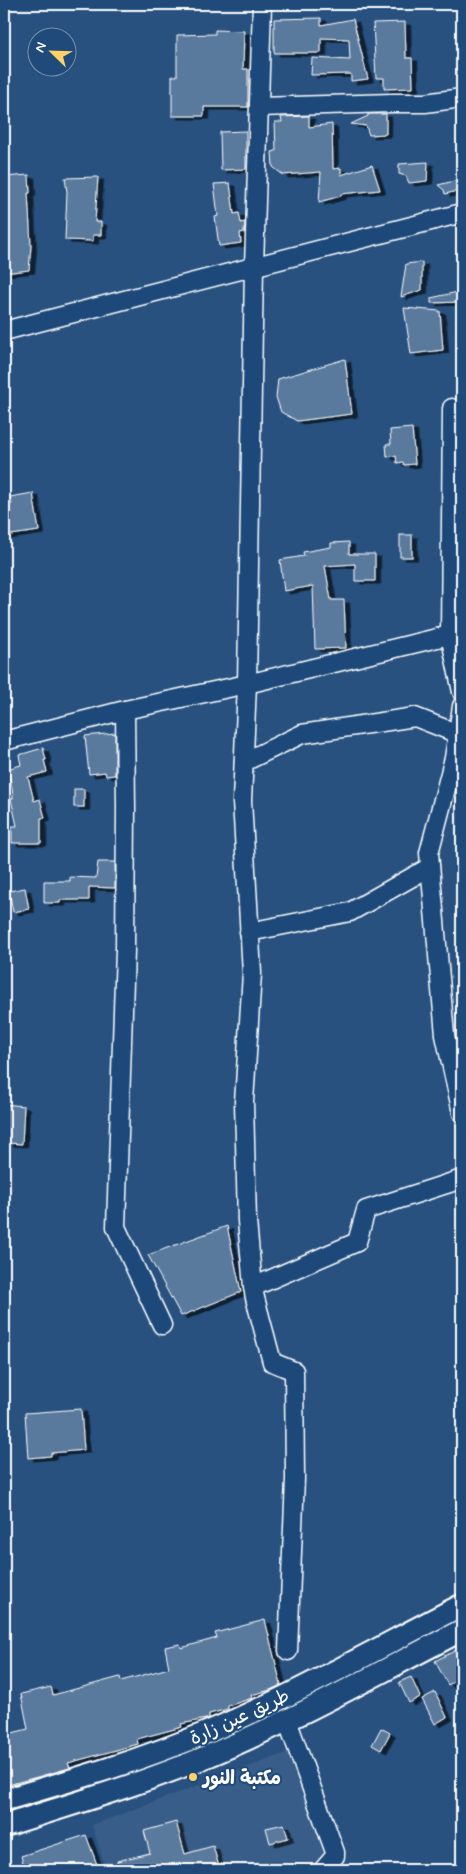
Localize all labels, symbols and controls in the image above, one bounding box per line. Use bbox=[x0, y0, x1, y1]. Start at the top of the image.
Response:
north arrow bbox=[28, 28, 78, 78]
text: N bbox=[31, 40, 51, 55]
street label: طريق عين زارة bbox=[186, 1683, 294, 1751]
place label: مكتبة النور bbox=[201, 1766, 281, 1791]
marker: مكتبة النور bbox=[187, 1771, 199, 1783]

